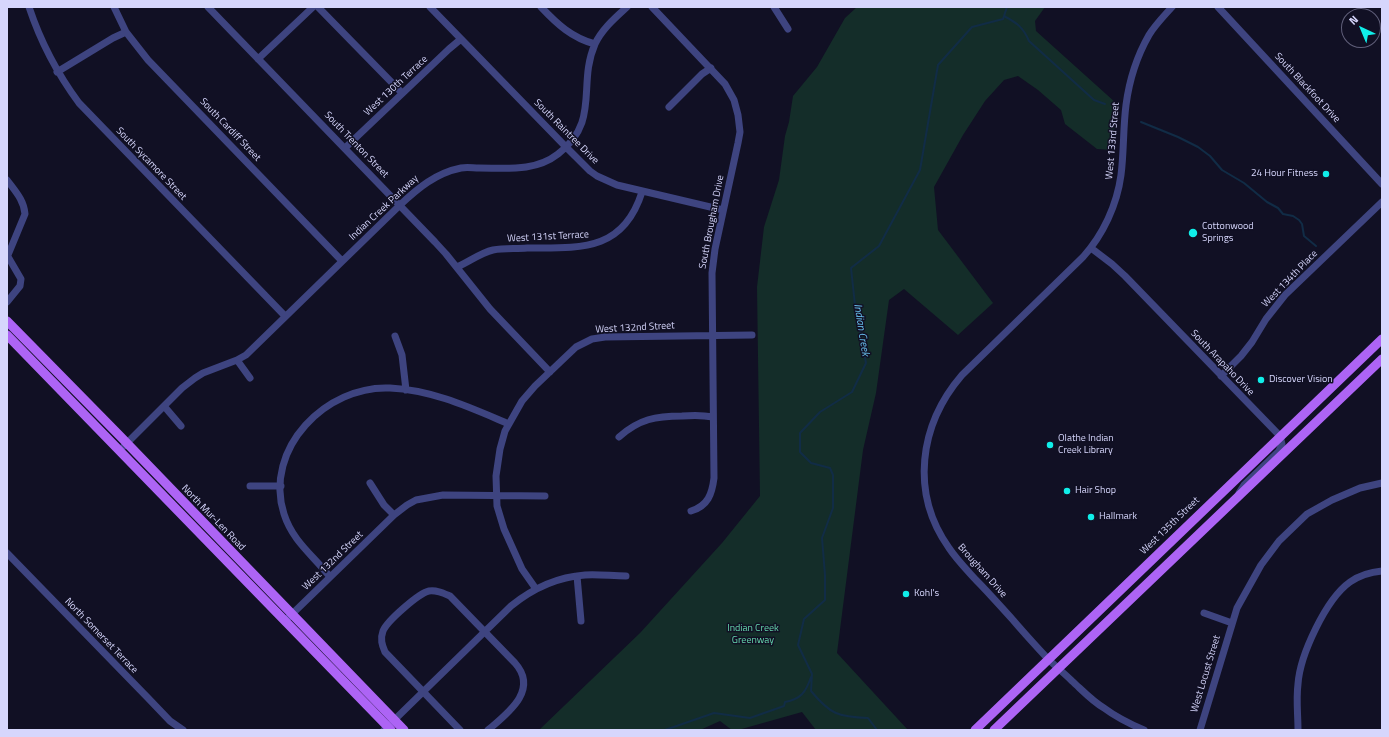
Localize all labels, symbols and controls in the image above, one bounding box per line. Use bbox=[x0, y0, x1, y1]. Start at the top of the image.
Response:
north arrow bbox=[1341, 8, 1381, 48]
text: N bbox=[1345, 12, 1362, 28]
street label: South Blackfoot Drive bbox=[1272, 51, 1342, 125]
street label: West 130th Terrace bbox=[362, 53, 430, 119]
street label: South Cardiff Street bbox=[197, 96, 263, 164]
street label: South Raintree Drive bbox=[531, 97, 601, 167]
street label: West 133rd Street bbox=[1104, 102, 1122, 180]
street label: South Trenton Street bbox=[321, 109, 391, 181]
street label: South Sycamore Street bbox=[113, 125, 189, 203]
place label: 24 Hour Fitness bbox=[1251, 168, 1318, 180]
marker: 24 Hour Fitness bbox=[1321, 169, 1331, 179]
street label: Indian Creek Parkway bbox=[347, 173, 421, 243]
street label: South Brougham Drive bbox=[697, 174, 727, 270]
place label: Cottonwood Springs bbox=[1202, 221, 1254, 244]
marker: Cottonwood Springs bbox=[1187, 227, 1199, 239]
street label: West 131st Terrace bbox=[507, 229, 589, 245]
street label: West 134th Place bbox=[1260, 248, 1320, 310]
water label: Indian Creek bbox=[850, 303, 872, 357]
street label: West 132nd Street bbox=[595, 320, 675, 336]
street label: South Arapaho Drive bbox=[1188, 328, 1256, 398]
place label: Discover Vision bbox=[1269, 374, 1333, 386]
marker: Discover Vision bbox=[1256, 375, 1266, 385]
place label: Olathe Indian Creek Library bbox=[1058, 433, 1114, 456]
marker: Olathe Indian Creek Library bbox=[1045, 440, 1055, 450]
street label: North Mur-Len Road bbox=[179, 483, 247, 553]
place label: Hair Shop bbox=[1075, 485, 1116, 497]
marker: Hair Shop bbox=[1062, 486, 1072, 496]
street label: West 135th Street bbox=[1138, 495, 1202, 557]
place label: Hallmark bbox=[1099, 511, 1137, 523]
marker: Hallmark bbox=[1086, 512, 1096, 522]
street label: West 132nd Street bbox=[300, 529, 366, 593]
street label: Brougham Drive bbox=[955, 542, 1009, 600]
place label: Kohl's bbox=[914, 588, 939, 600]
marker: Kohl's bbox=[901, 589, 911, 599]
street label: North Somerset Terrace bbox=[62, 596, 140, 676]
park label: Indian Creek Greenway bbox=[727, 623, 779, 646]
street label: West Locust Street bbox=[1189, 634, 1223, 714]

